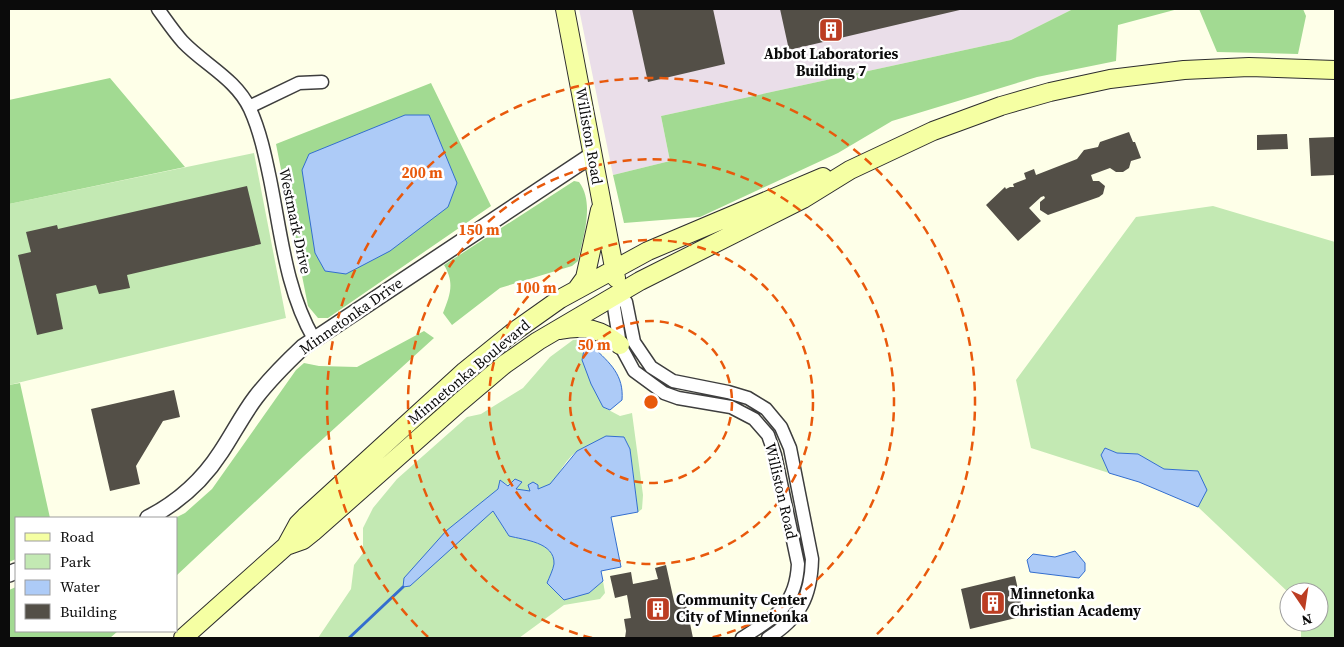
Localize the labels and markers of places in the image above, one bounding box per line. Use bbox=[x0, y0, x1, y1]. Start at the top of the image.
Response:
building icon: Abbot Laboratories Building 7 bbox=[818, 17, 844, 43]
place label: Abbot Laboratories Building 7 bbox=[764, 43, 898, 81]
centre of rings bbox=[642, 393, 660, 411]
place label: Minnetonka Christian Academy bbox=[1010, 583, 1141, 621]
place label: Community Center City of Minnetonka bbox=[676, 589, 809, 627]
building icon: Minnetonka Christian Academy bbox=[980, 590, 1006, 616]
building icon: Community Center City of Minnetonka bbox=[645, 596, 671, 622]

